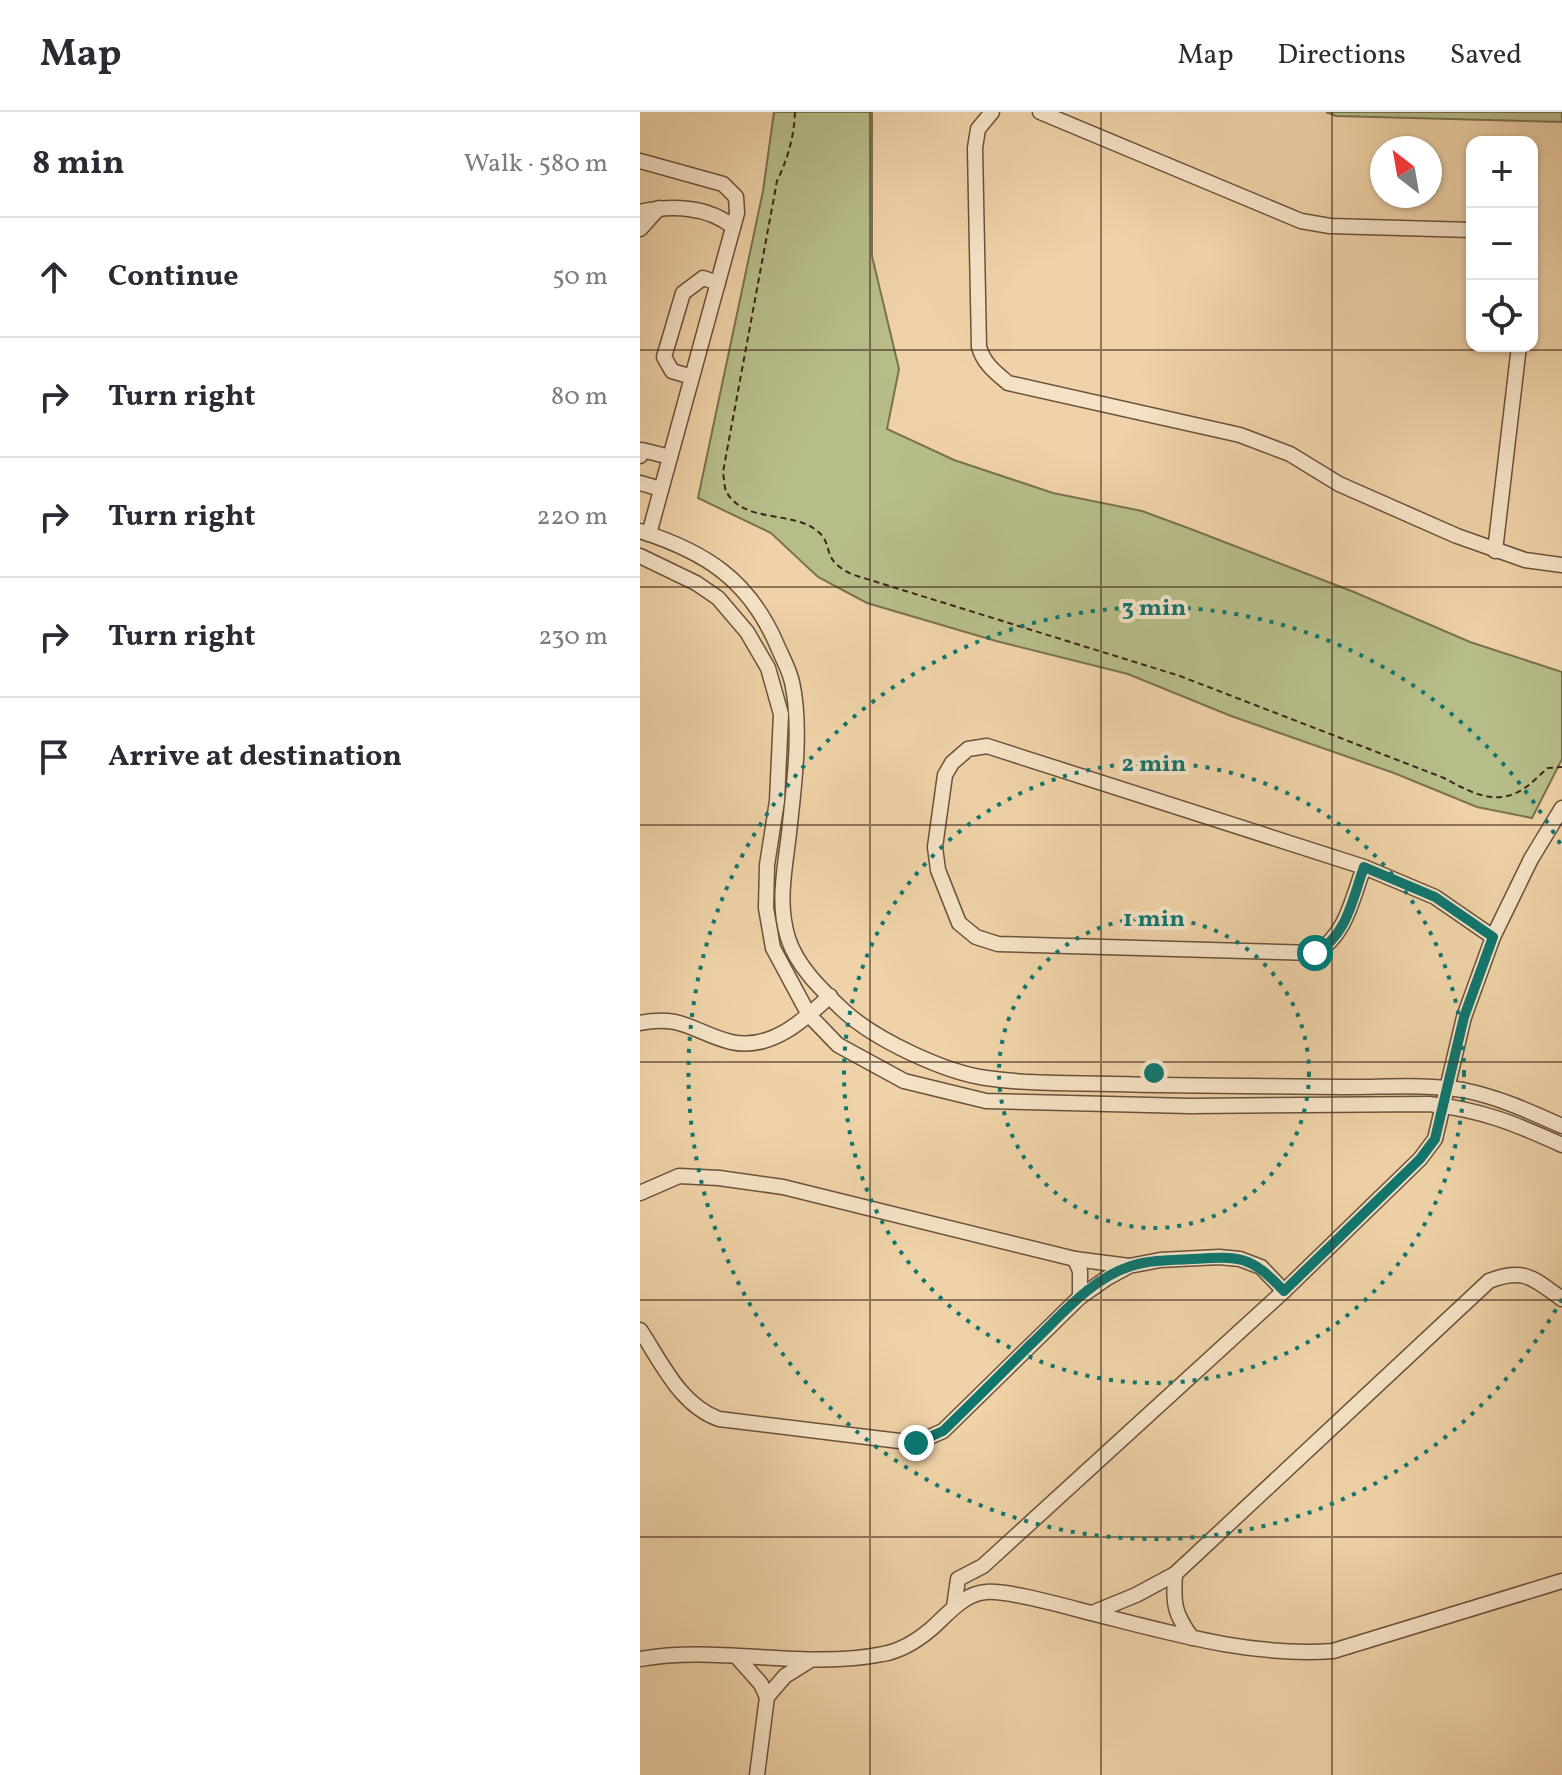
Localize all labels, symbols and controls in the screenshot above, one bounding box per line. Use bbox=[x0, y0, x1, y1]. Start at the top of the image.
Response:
text: Map bbox=[40, 29, 121, 82]
text: Map bbox=[1178, 36, 1234, 75]
text: Directions bbox=[1278, 36, 1406, 75]
text: Saved bbox=[1450, 36, 1522, 75]
north arrow bbox=[1370, 136, 1442, 208]
map controls bbox=[1466, 136, 1538, 352]
button: + bbox=[1466, 136, 1538, 208]
text: 8 min bbox=[32, 141, 125, 188]
text: Walk · 580 m bbox=[464, 146, 608, 182]
button: − bbox=[1466, 208, 1538, 280]
icon: ahead bbox=[32, 255, 76, 299]
text: Continue bbox=[108, 256, 239, 298]
text: 50 m bbox=[552, 259, 608, 295]
button: locate bbox=[1466, 280, 1538, 352]
icon: right bbox=[32, 375, 76, 419]
text: Turn right bbox=[108, 376, 256, 418]
text: 80 m bbox=[551, 379, 608, 415]
icon: right bbox=[32, 495, 76, 539]
text: Turn right bbox=[108, 496, 256, 538]
text: 220 m bbox=[536, 499, 608, 535]
text: 3 min bbox=[1122, 592, 1186, 626]
icon: right bbox=[32, 615, 76, 659]
text: Turn right bbox=[108, 616, 256, 658]
text: 230 m bbox=[538, 619, 608, 655]
icon: arrive bbox=[32, 735, 76, 779]
text: Arrive at destination bbox=[108, 736, 402, 778]
text: 2 min bbox=[1122, 748, 1187, 782]
text: 1 min bbox=[1123, 903, 1185, 937]
route start bbox=[1297, 935, 1333, 971]
centre of rings bbox=[1140, 1059, 1168, 1087]
route end bbox=[898, 1425, 934, 1461]

